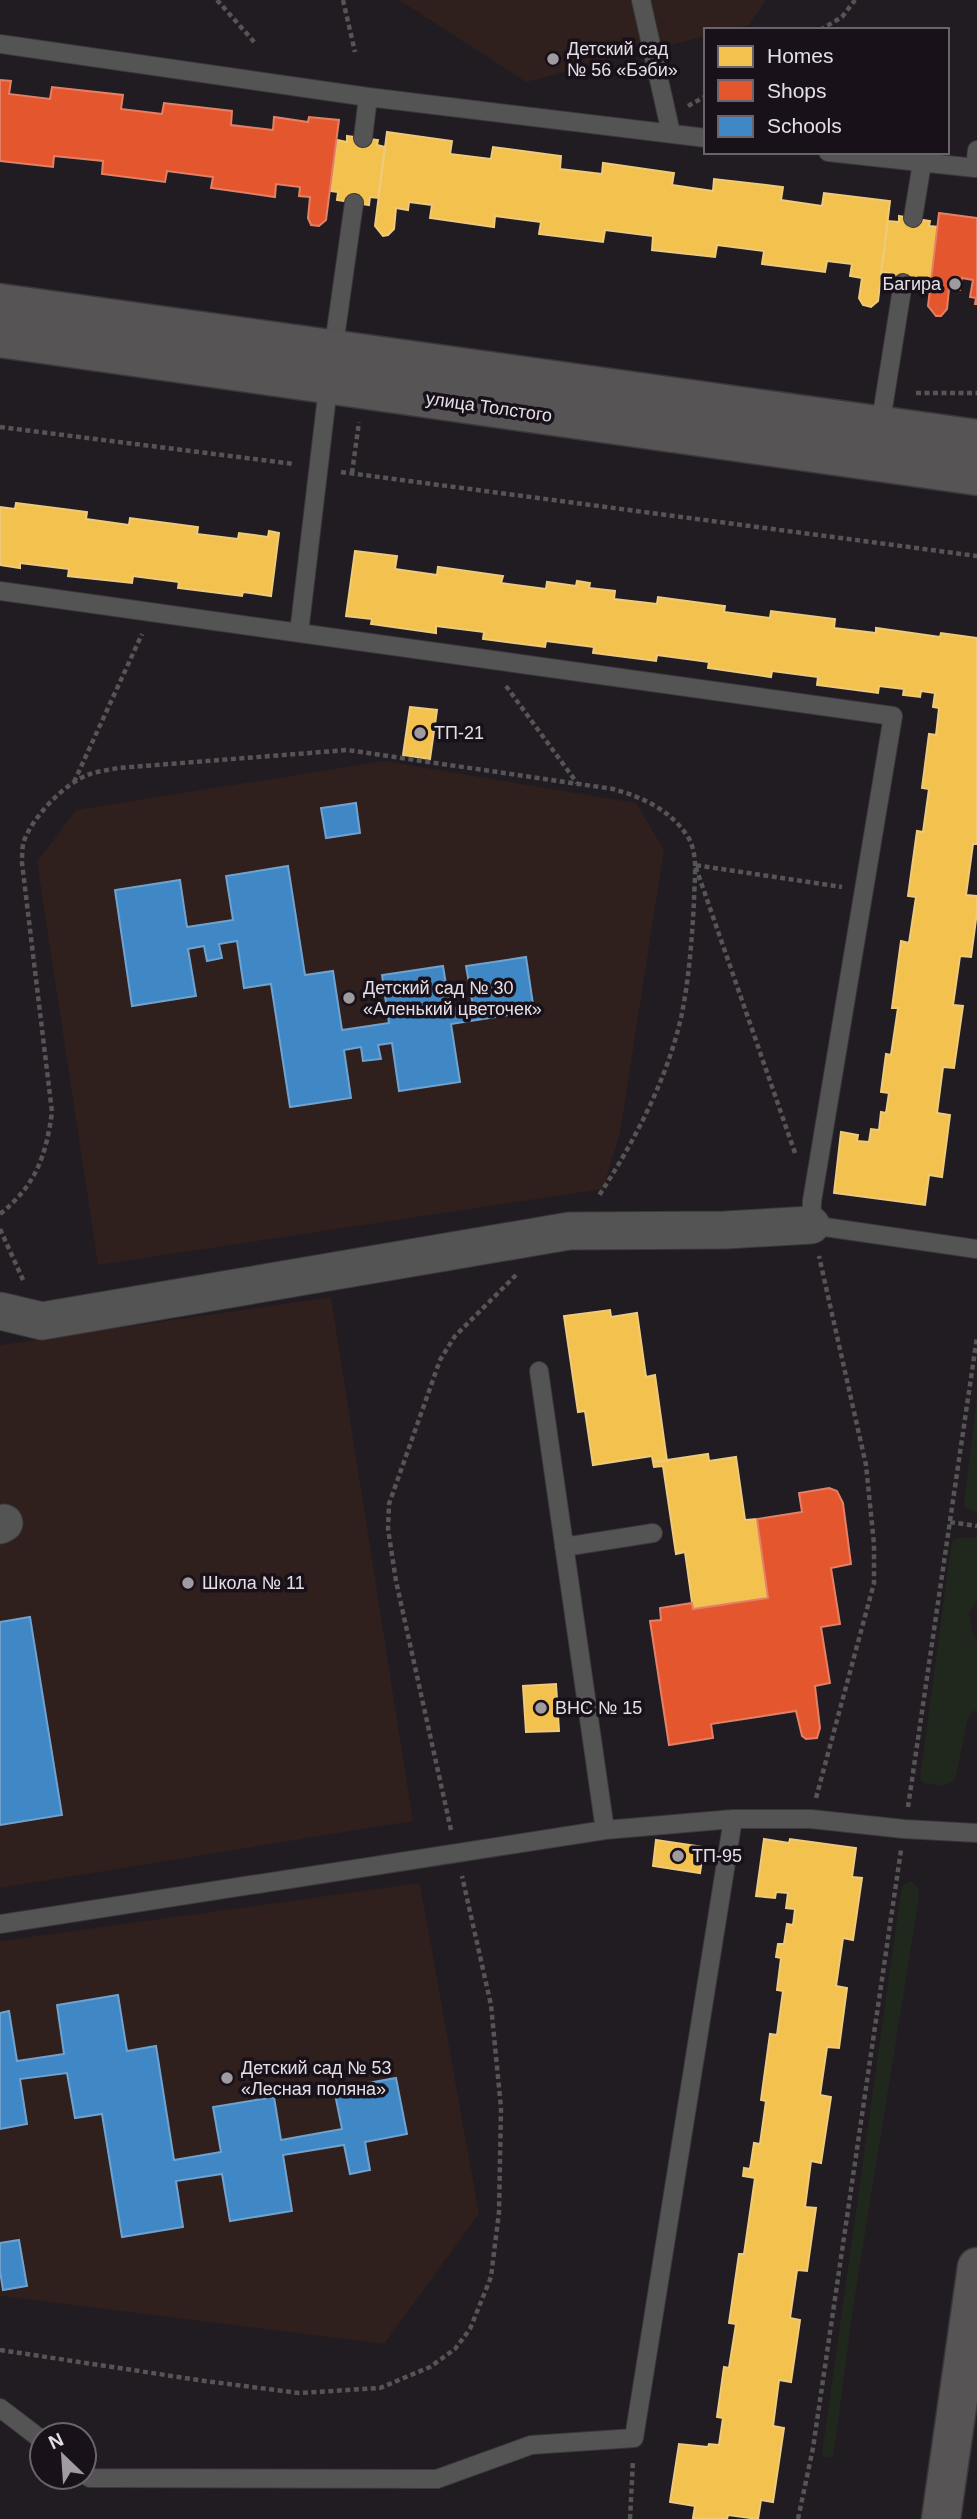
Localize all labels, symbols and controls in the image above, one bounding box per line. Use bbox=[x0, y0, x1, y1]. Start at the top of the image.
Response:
legend bbox=[704, 28, 949, 154]
place label: Детский сад № 56 «Бэби» bbox=[567, 39, 678, 80]
text: Homes bbox=[767, 44, 834, 67]
marker: Детский сад № 56 «Бэби» bbox=[545, 51, 561, 67]
text: Shops bbox=[767, 79, 827, 102]
text: Schools bbox=[767, 114, 842, 137]
place label: Багира bbox=[883, 274, 942, 294]
marker: Багира bbox=[947, 276, 963, 292]
street label: улица Толстого bbox=[425, 388, 553, 426]
place label: ТП-21 bbox=[434, 723, 484, 743]
marker: ТП-21 bbox=[412, 725, 428, 741]
place label: Детский сад № 30 «Аленький цветочек» bbox=[363, 978, 542, 1019]
marker: Детский сад № 30 «Аленький цветочек» bbox=[341, 990, 357, 1006]
place label: Школа № 11 bbox=[202, 1573, 305, 1593]
marker: Школа № 11 bbox=[180, 1575, 196, 1591]
place label: ВНС № 15 bbox=[555, 1698, 642, 1718]
marker: ВНС № 15 bbox=[533, 1700, 549, 1716]
place label: ТП-95 bbox=[692, 1846, 742, 1866]
marker: ТП-95 bbox=[670, 1848, 686, 1864]
place label: Детский сад № 53 «Лесная поляна» bbox=[241, 2058, 391, 2099]
marker: Детский сад № 53 «Лесная поляна» bbox=[219, 2070, 235, 2086]
north arrow bbox=[28, 2421, 98, 2491]
text: N bbox=[45, 2429, 67, 2453]

